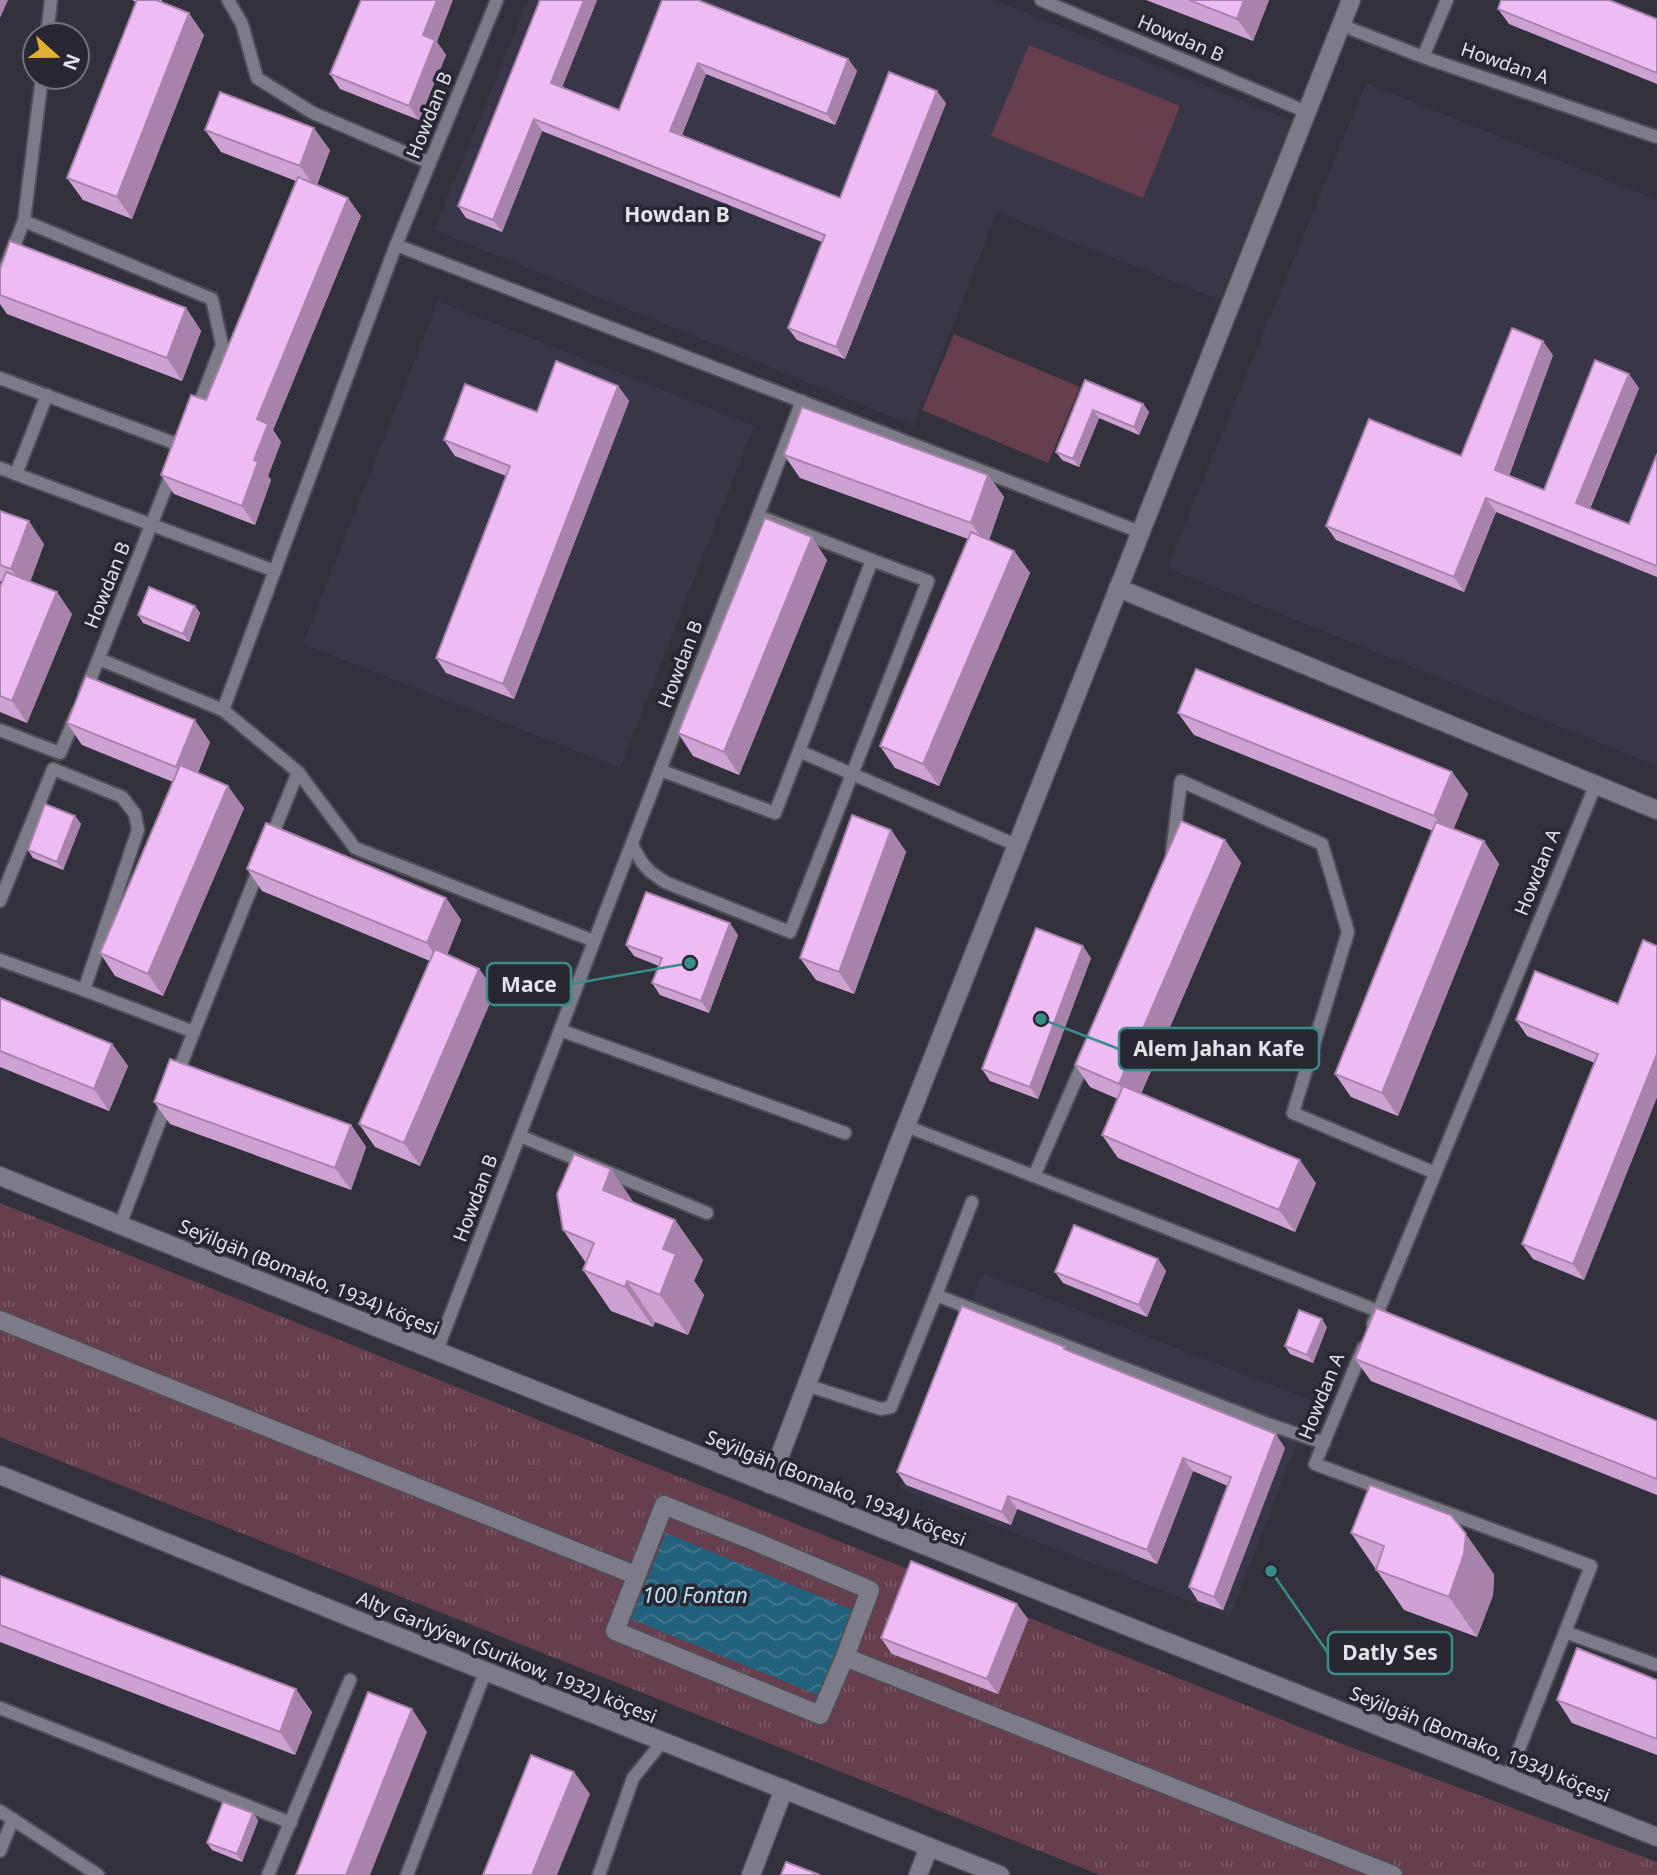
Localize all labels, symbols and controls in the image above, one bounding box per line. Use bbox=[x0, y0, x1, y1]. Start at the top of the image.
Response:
street label: Howdan B bbox=[1134, 8, 1228, 68]
north arrow bbox=[21, 21, 91, 91]
street label: Howdan A bbox=[1458, 36, 1553, 90]
text: N bbox=[57, 50, 87, 74]
street label: Howdan B bbox=[400, 68, 458, 162]
district label: Howdan B bbox=[624, 200, 730, 228]
street label: Howdan B bbox=[78, 538, 136, 632]
street label: Howdan B bbox=[651, 617, 709, 711]
street label: Howdan A bbox=[1508, 824, 1566, 919]
callout: Mace bbox=[487, 963, 571, 1005]
text: Mace bbox=[501, 970, 557, 998]
callout: Alem Jahan Kafe bbox=[1119, 1028, 1319, 1070]
text: Alem Jahan Kafe bbox=[1133, 1034, 1305, 1062]
street label: Howdan B bbox=[446, 1151, 504, 1245]
street label: Seýilgäh (Bomako, 1934) köçesi bbox=[175, 1213, 443, 1341]
street label: Howdan A bbox=[1292, 1348, 1350, 1443]
street label: Seýilgäh (Bomako, 1934) köçesi bbox=[702, 1424, 970, 1552]
water label: 100 Fontan bbox=[642, 1581, 748, 1609]
street label: Alty Garlyýew (Surikow, 1932) köçesi bbox=[353, 1585, 661, 1729]
callout: Datly Ses bbox=[1328, 1632, 1452, 1674]
text: Datly Ses bbox=[1342, 1638, 1438, 1666]
street label: Seýilgäh (Bomako, 1934) köçesi bbox=[1346, 1680, 1614, 1808]

